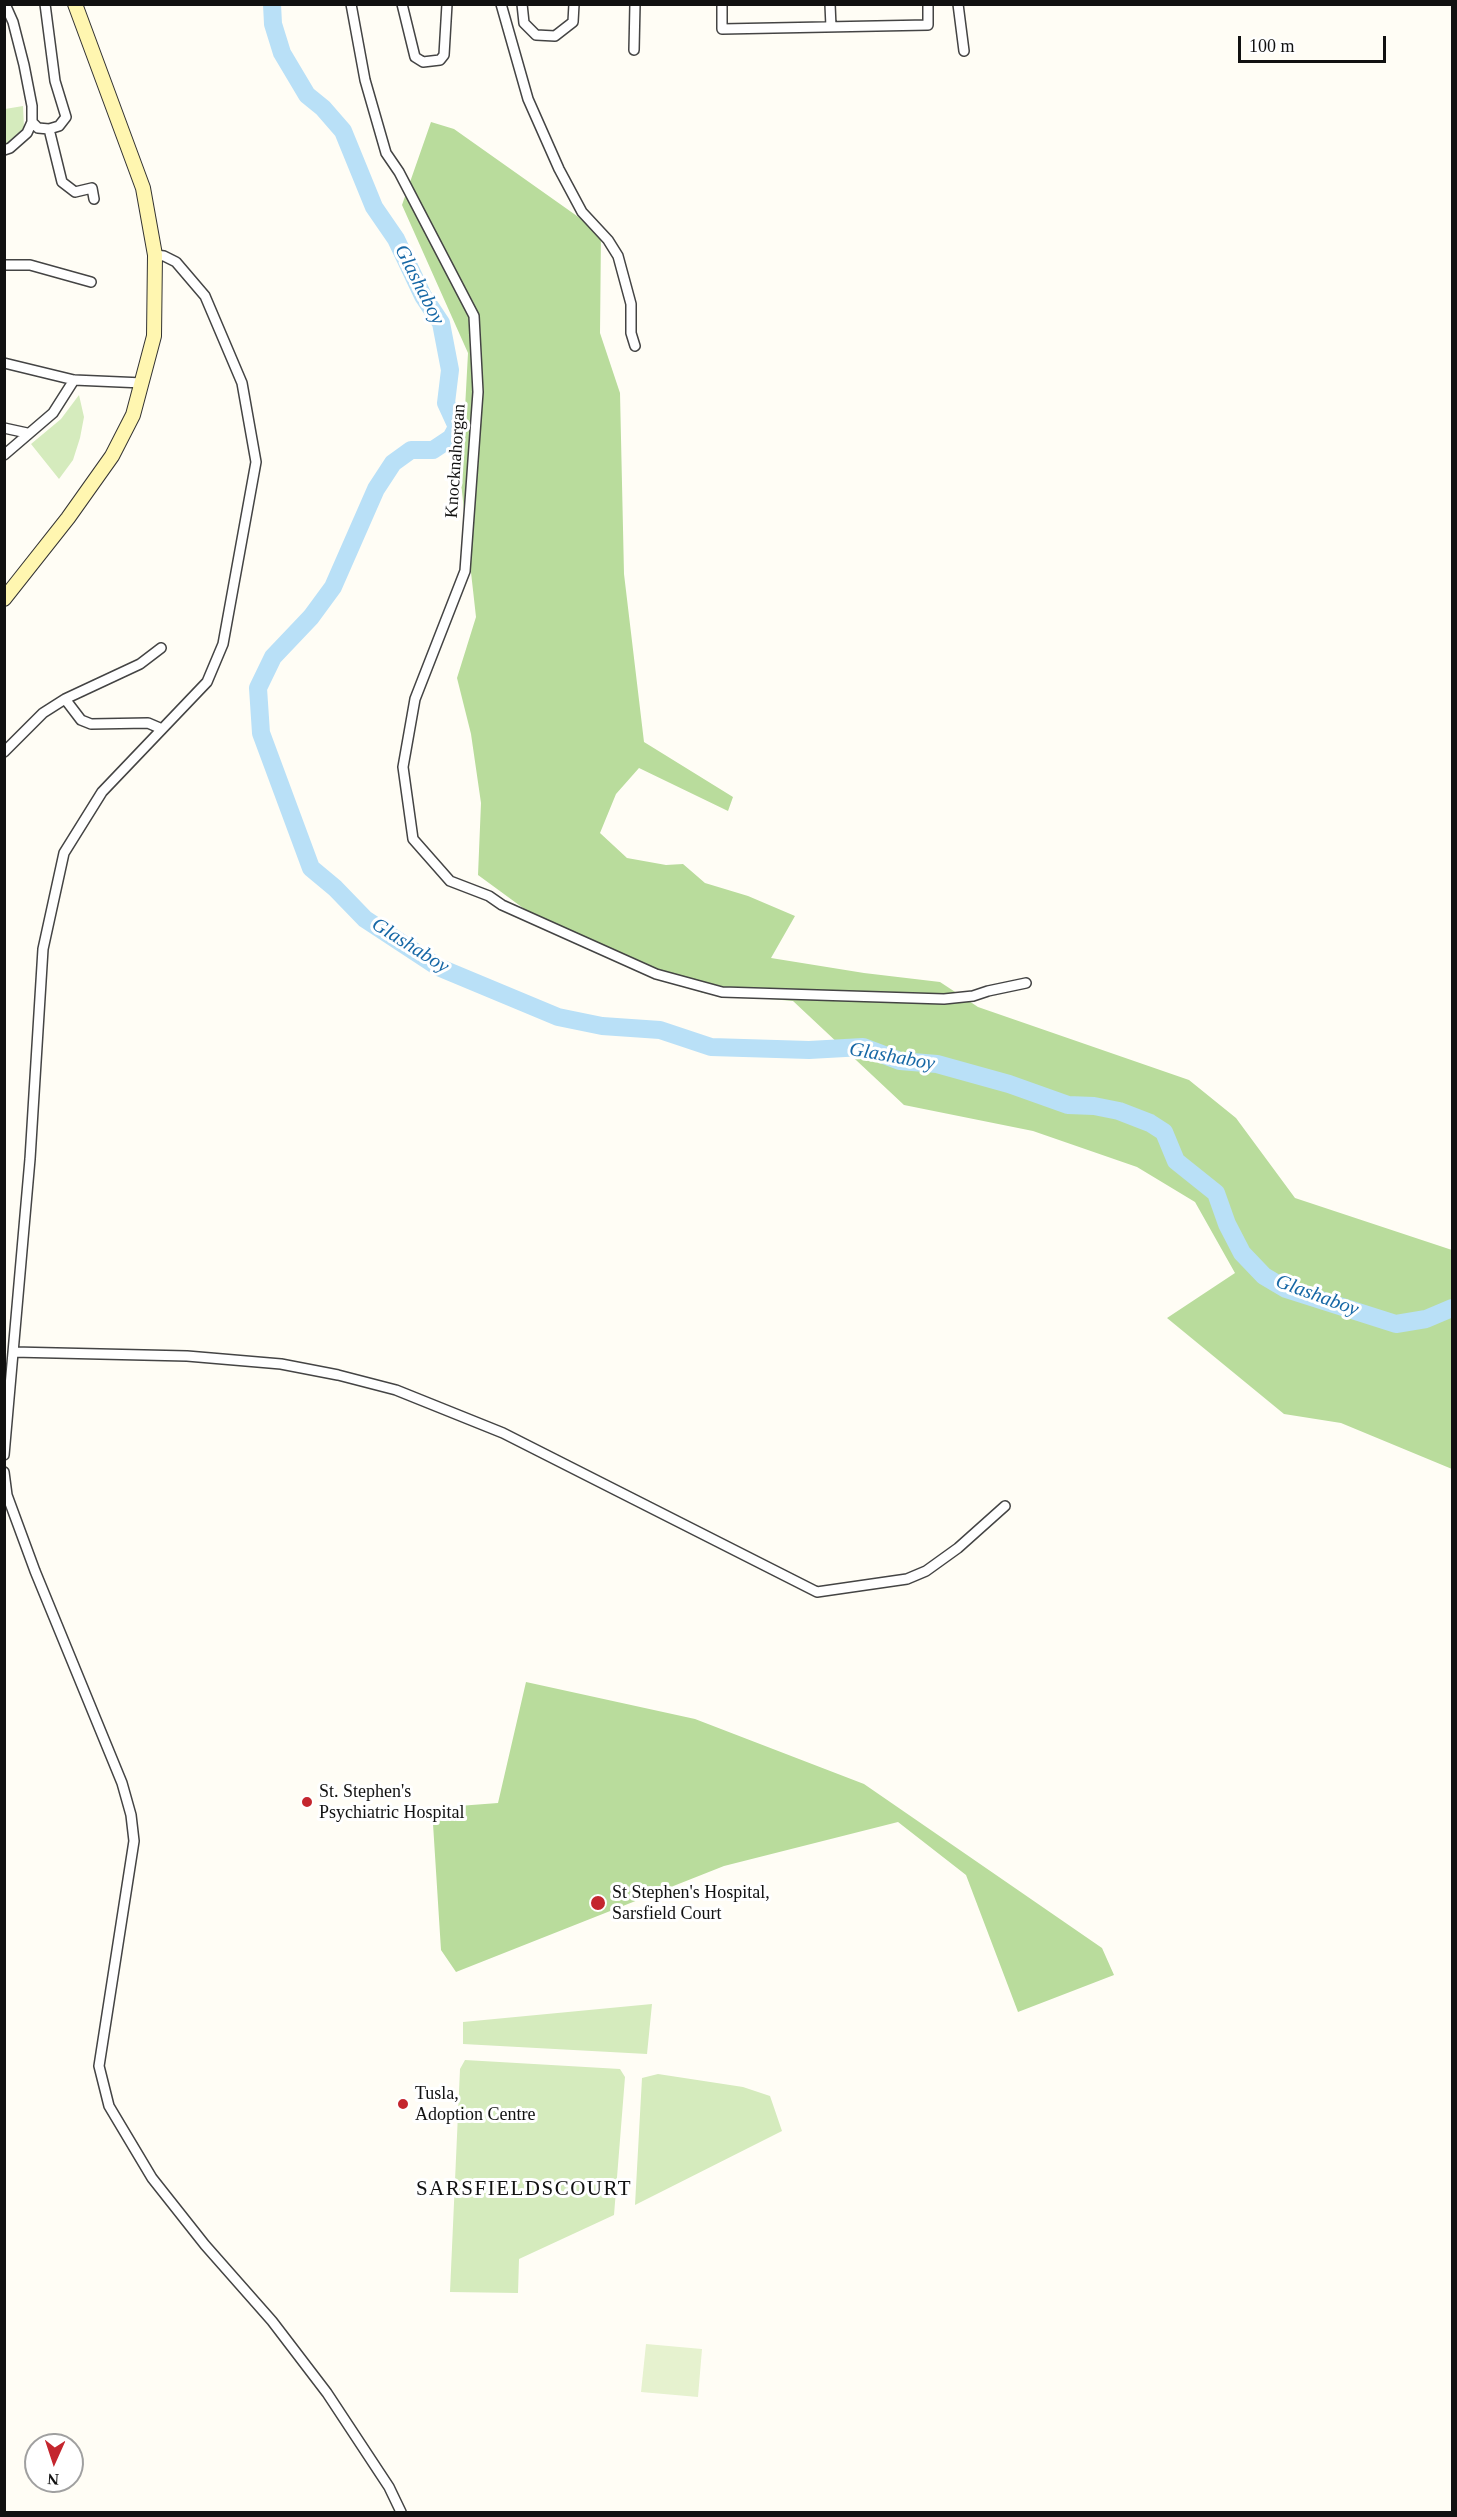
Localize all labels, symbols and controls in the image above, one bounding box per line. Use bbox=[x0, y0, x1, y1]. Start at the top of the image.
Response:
scale bar bbox=[1241, 24, 1390, 62]
text: 100 m bbox=[1249, 36, 1295, 56]
water label: Glashaboy bbox=[389, 241, 449, 329]
street label: Knocknahorgan bbox=[441, 403, 471, 519]
water label: Glashaboy bbox=[367, 913, 453, 979]
water label: Glashaboy bbox=[847, 1038, 937, 1076]
water label: Glashaboy bbox=[1272, 1270, 1362, 1322]
place label: St. Stephen's Psychiatric Hospital bbox=[319, 1781, 464, 1824]
marker: St. Stephen's Psychiatric Hospital bbox=[300, 1795, 314, 1809]
place label: St Stephen's Hospital, Sarsfield Court bbox=[612, 1882, 770, 1924]
marker: St Stephen's Hospital, Sarsfield Court bbox=[589, 1894, 607, 1912]
place label: Tusla, Adoption Centre bbox=[415, 2083, 535, 2126]
marker: Tusla, Adoption Centre bbox=[396, 2097, 410, 2111]
district label: SARSFIELDSCOURT bbox=[416, 2176, 632, 2202]
north arrow bbox=[24, 2433, 84, 2493]
text: N bbox=[47, 2471, 59, 2488]

